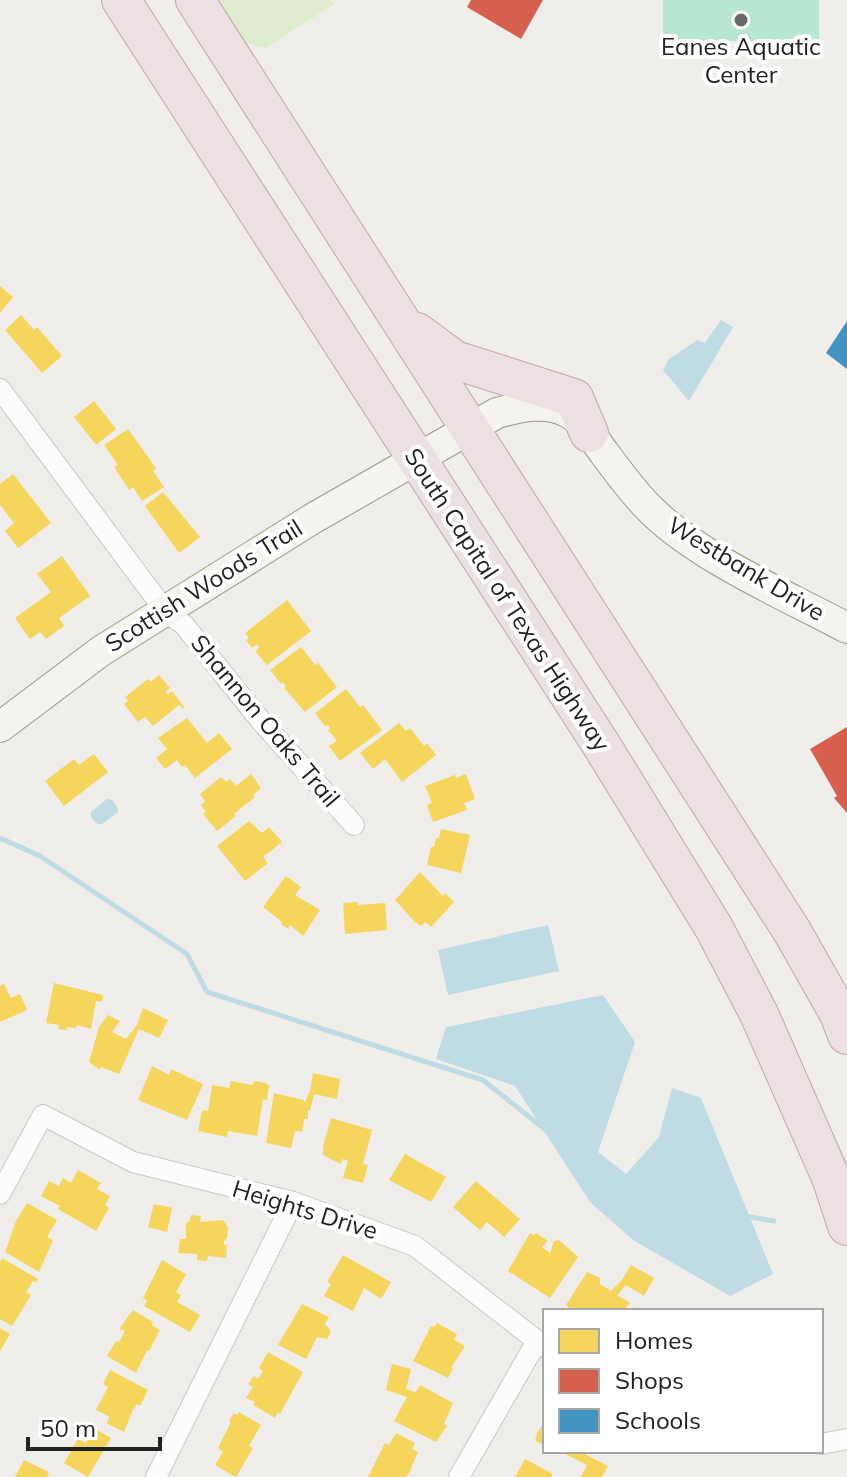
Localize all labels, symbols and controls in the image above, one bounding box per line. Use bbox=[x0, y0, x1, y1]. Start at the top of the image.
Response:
marker: Eanes Aquatic Center bbox=[732, 11, 750, 29]
place label: Eanes Aquatic Center bbox=[661, 31, 821, 89]
street label: South Capital of Texas Highway bbox=[398, 442, 617, 757]
street label: Westbank Drive bbox=[663, 509, 831, 627]
street label: Scottish Woods Trail bbox=[99, 512, 308, 658]
street label: Shannon Oaks Trail bbox=[185, 628, 347, 813]
street label: Heights Drive bbox=[229, 1173, 382, 1245]
legend bbox=[543, 1309, 823, 1453]
text: Homes bbox=[615, 1325, 693, 1355]
text: Shops bbox=[615, 1365, 684, 1395]
scale bar bbox=[28, 1401, 160, 1451]
text: Schools bbox=[615, 1405, 701, 1435]
text: 50 m bbox=[40, 1413, 96, 1443]

